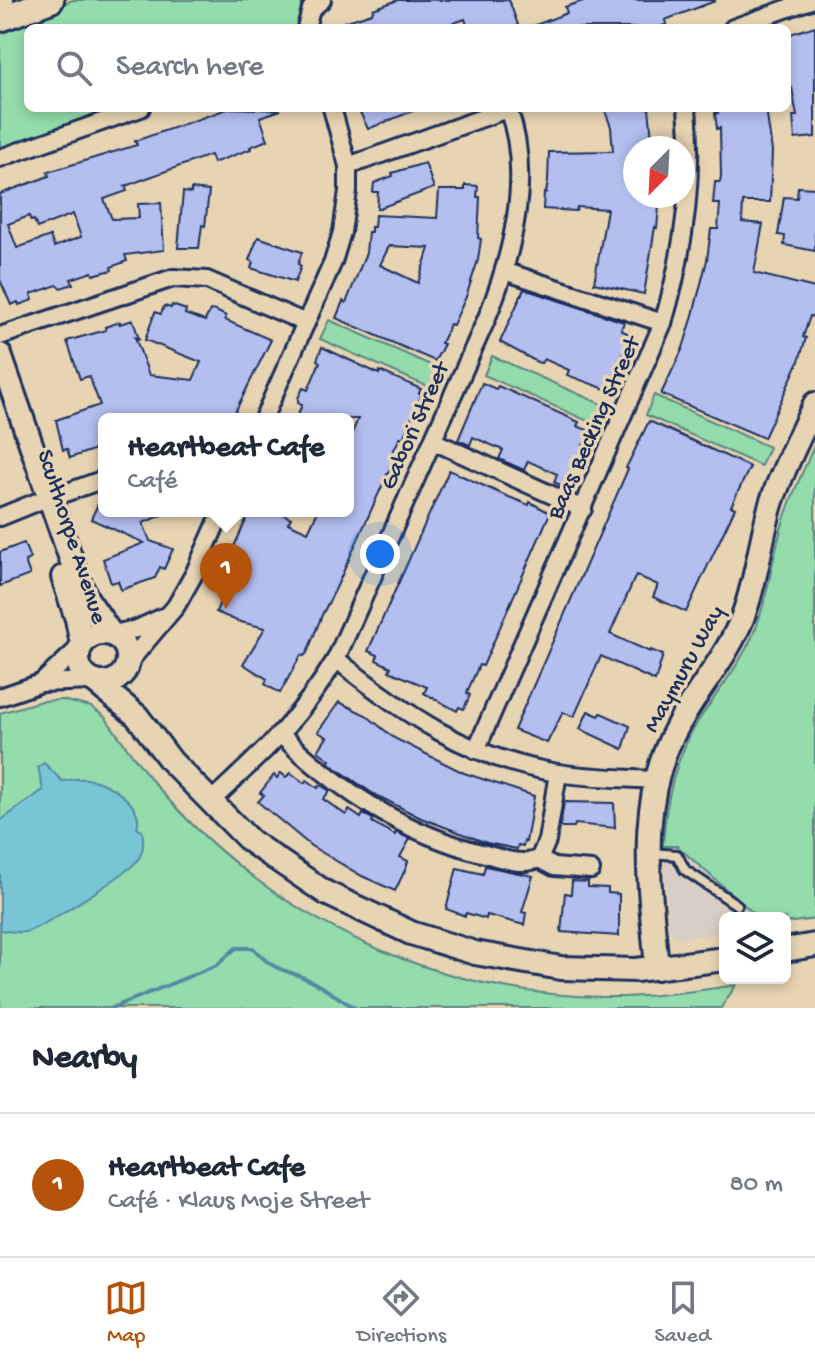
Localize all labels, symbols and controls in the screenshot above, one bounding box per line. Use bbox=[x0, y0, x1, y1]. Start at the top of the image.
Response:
search box bbox=[24, 24, 791, 112]
icon: search bbox=[52, 46, 96, 90]
text: Search here bbox=[116, 51, 264, 86]
north arrow bbox=[623, 136, 695, 208]
street label: Baas Becking Street bbox=[542, 331, 649, 525]
street label: Gabori Street bbox=[375, 356, 458, 495]
popup bbox=[98, 413, 354, 517]
text: Heartbeat Cafe bbox=[127, 432, 325, 467]
street label: Sculthorpe Avenue bbox=[29, 446, 113, 628]
text: Café bbox=[127, 467, 177, 498]
your location bbox=[360, 534, 400, 574]
pin: 1 bbox=[200, 543, 252, 609]
street label: Maymuru Way bbox=[638, 601, 732, 738]
map controls bbox=[719, 912, 791, 984]
button: layers bbox=[719, 912, 791, 984]
text: Nearby bbox=[32, 1040, 137, 1080]
text: Heartbeat Cafe bbox=[108, 1152, 305, 1187]
text: 1 bbox=[53, 1170, 63, 1201]
text: 80 m bbox=[729, 1170, 783, 1201]
text: Café · Klaus Moje Street bbox=[108, 1187, 369, 1218]
tab: Map bbox=[104, 1276, 148, 1350]
tab: Directions bbox=[357, 1276, 446, 1350]
tab: Saved bbox=[654, 1276, 711, 1350]

